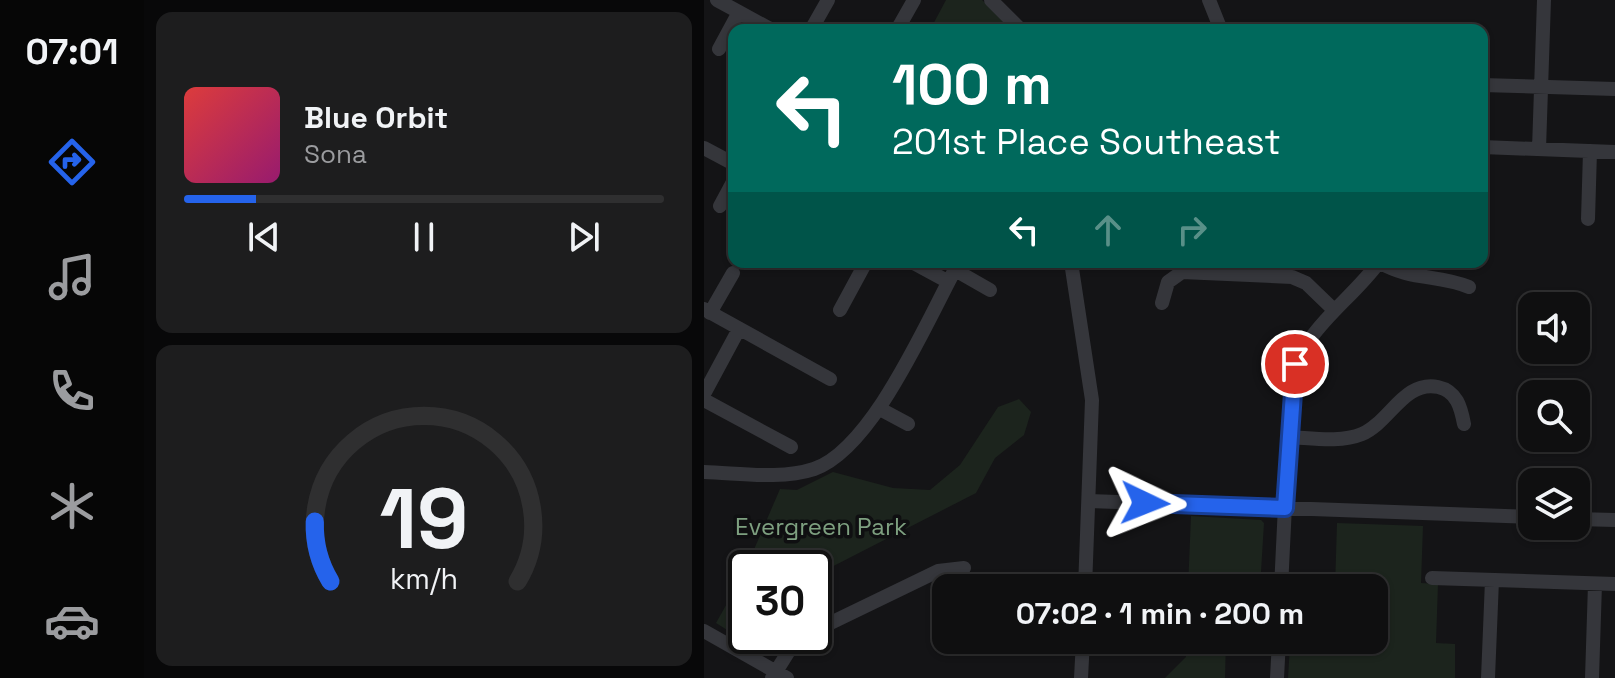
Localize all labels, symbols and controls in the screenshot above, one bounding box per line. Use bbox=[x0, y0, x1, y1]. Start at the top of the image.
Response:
text: 07:01 bbox=[26, 29, 118, 75]
text: 100 m bbox=[892, 49, 1052, 120]
icon: left bbox=[760, 56, 864, 160]
text: Blue Orbit bbox=[304, 98, 448, 137]
text: 201st Place Southeast bbox=[892, 119, 1281, 165]
icon: directions bbox=[44, 134, 100, 190]
text: Sona bbox=[304, 137, 367, 171]
icon: left bbox=[1002, 208, 1046, 252]
icon: ahead bbox=[1086, 208, 1130, 252]
icon: right bbox=[1170, 208, 1214, 252]
icon: previous bbox=[242, 215, 286, 259]
icon: pause bbox=[402, 215, 446, 259]
icon: next bbox=[562, 215, 606, 259]
icon: music bbox=[44, 249, 100, 305]
map controls bbox=[1518, 292, 1590, 540]
button: sound bbox=[1518, 292, 1590, 364]
pin bbox=[1261, 330, 1329, 398]
icon: arrive bbox=[1273, 342, 1317, 386]
icon: phone bbox=[44, 363, 100, 419]
button: search bbox=[1518, 380, 1590, 452]
position arrow bbox=[1103, 461, 1187, 545]
text: 19 bbox=[379, 465, 469, 571]
button: layers bbox=[1518, 468, 1590, 540]
icon: climate bbox=[44, 478, 100, 534]
park label: Evergreen Park bbox=[735, 511, 907, 542]
speed limit sign: 30 bbox=[728, 550, 832, 654]
text: km/h bbox=[390, 561, 458, 597]
icon: car bbox=[44, 593, 100, 649]
text: 07:02 · 1 min · 200 m bbox=[1016, 594, 1304, 633]

